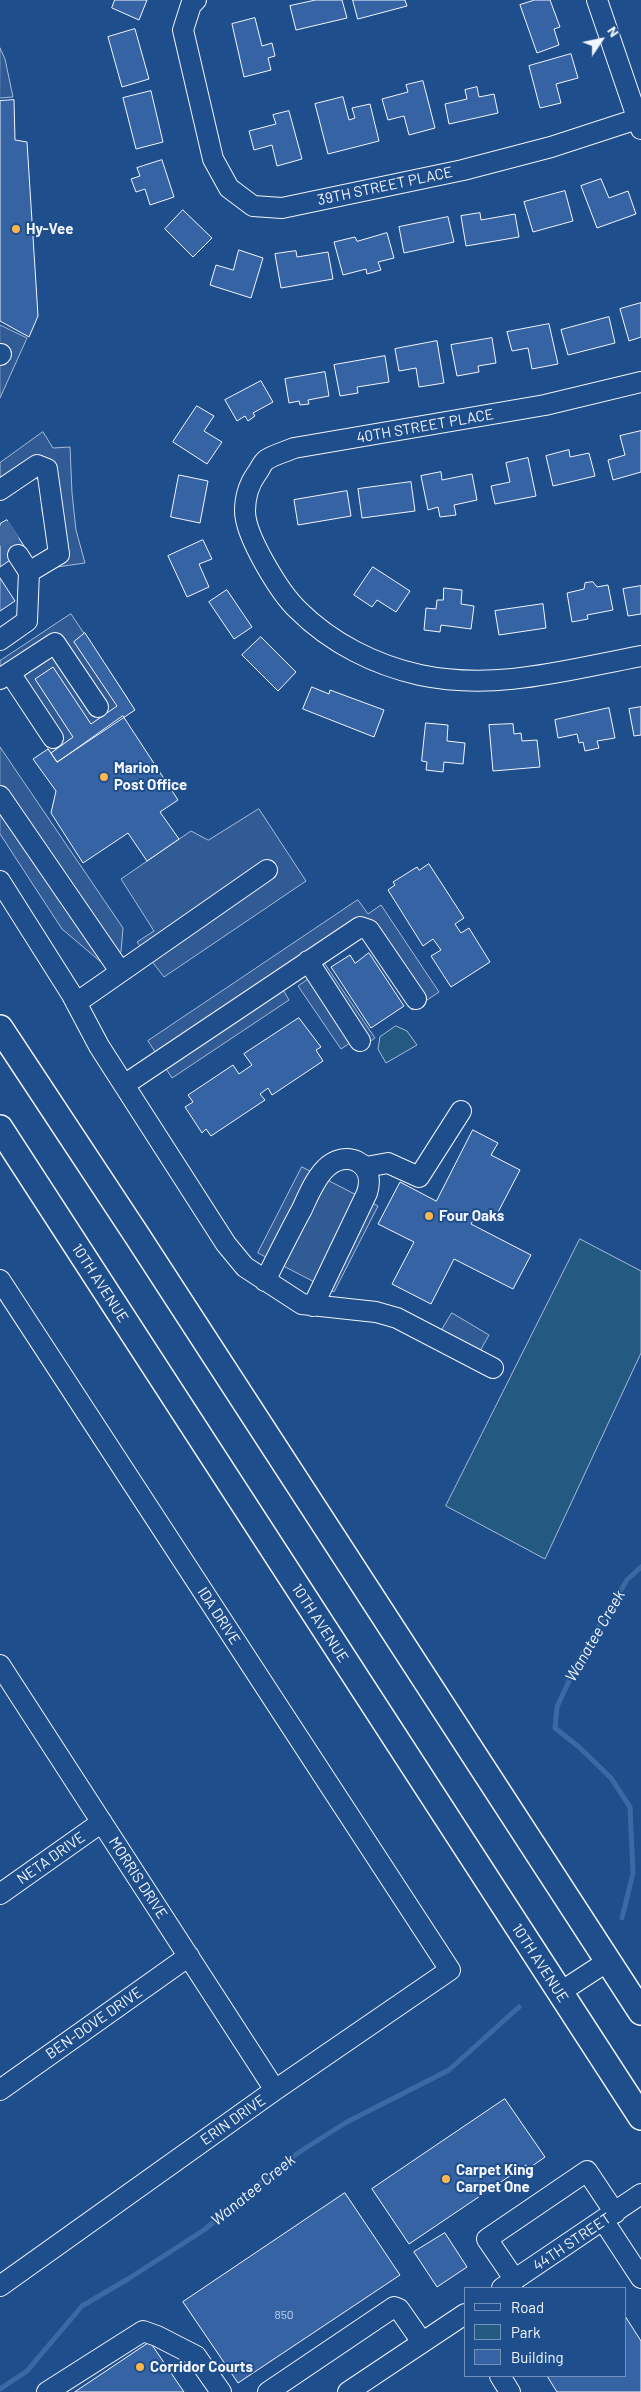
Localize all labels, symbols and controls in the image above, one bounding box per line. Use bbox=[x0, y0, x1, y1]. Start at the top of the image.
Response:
north arrow bbox=[576, 15, 626, 65]
text: N bbox=[604, 23, 624, 40]
street label: 39TH STREET PLACE bbox=[316, 163, 454, 209]
place label: Hy-Vee bbox=[26, 220, 73, 238]
marker: Hy-Vee bbox=[10, 223, 22, 235]
street label: 40TH STREET PLACE bbox=[355, 405, 495, 447]
place label: Marion Post Office bbox=[114, 759, 187, 794]
marker: Marion Post Office bbox=[98, 771, 110, 783]
place label: Four Oaks bbox=[439, 1207, 504, 1225]
marker: Four Oaks bbox=[423, 1210, 435, 1222]
street label: 10TH AVENUE bbox=[68, 1240, 132, 1326]
street label: 10TH AVENUE bbox=[288, 1580, 352, 1666]
street label: IDA DRIVE bbox=[194, 1584, 244, 1648]
water label: Wanatee Creek bbox=[561, 1587, 629, 1685]
street label: NETA DRIVE bbox=[14, 1828, 88, 1888]
street label: MORRIS DRIVE bbox=[105, 1834, 171, 1922]
street label: 10TH AVENUE bbox=[508, 1920, 572, 2006]
street label: BEN-DOVE DRIVE bbox=[42, 1983, 146, 2063]
street label: ERIN DRIVE bbox=[197, 2091, 269, 2149]
water label: Wanatee Creek bbox=[207, 2150, 299, 2230]
place label: Carpet King Carpet One bbox=[456, 2161, 534, 2196]
marker: Carpet King Carpet One bbox=[440, 2173, 452, 2185]
street label: 44TH STREET bbox=[529, 2209, 615, 2275]
legend bbox=[463, 2287, 626, 2377]
text: Road bbox=[511, 2298, 544, 2316]
house number: 850 bbox=[274, 2308, 294, 2322]
text: Park bbox=[511, 2323, 540, 2341]
text: Building bbox=[511, 2348, 564, 2366]
place label: Corridor Courts bbox=[150, 2358, 253, 2376]
marker: Corridor Courts bbox=[134, 2361, 146, 2373]

